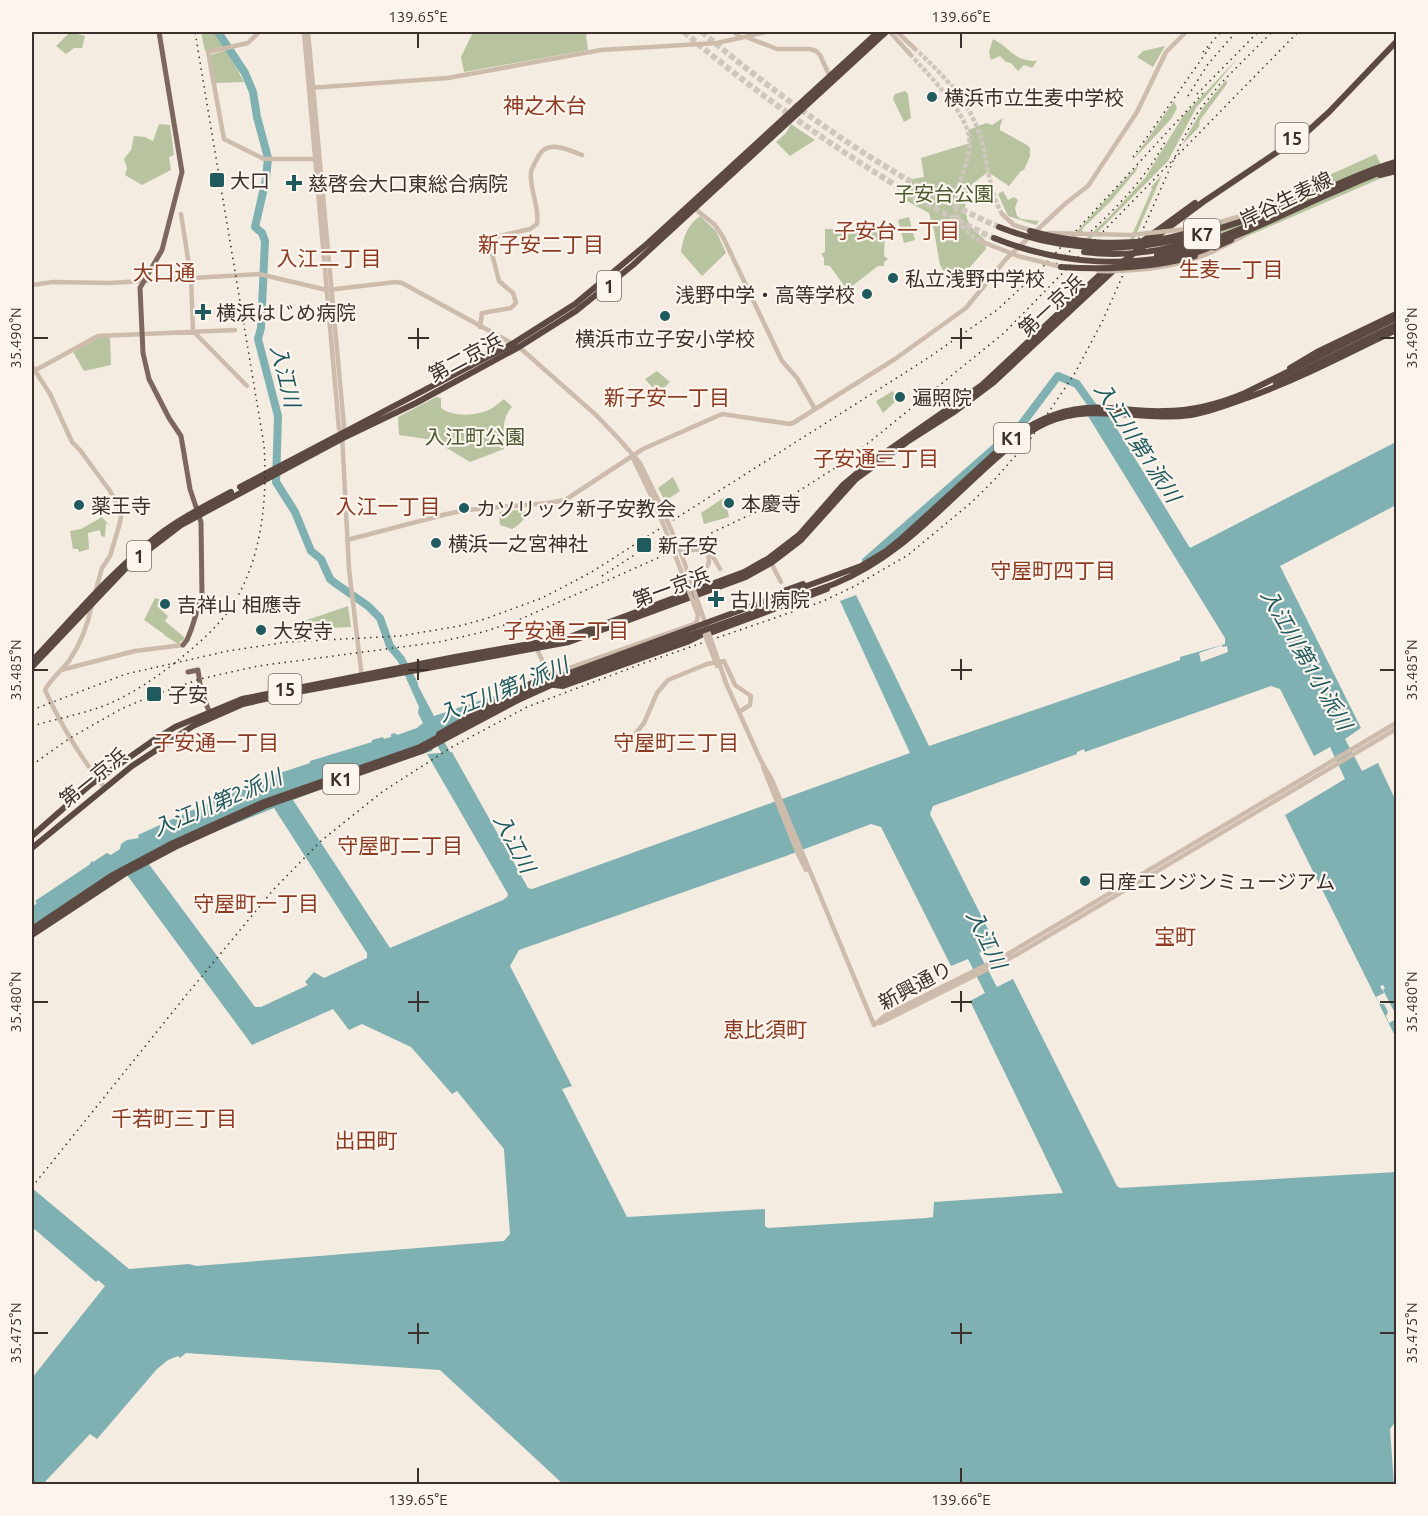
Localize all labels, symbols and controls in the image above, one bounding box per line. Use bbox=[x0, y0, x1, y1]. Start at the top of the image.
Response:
text: 139.65°E bbox=[388, 8, 448, 25]
text: 139.66°E bbox=[931, 8, 991, 25]
place label: 横浜市立生麦中学校 bbox=[944, 86, 1124, 109]
marker: 横浜市立生麦中学校 bbox=[925, 90, 939, 104]
district label: 神之木台 bbox=[503, 93, 587, 117]
road number: 15 bbox=[1276, 123, 1308, 153]
street label: 岸谷生麦線 bbox=[1236, 167, 1336, 231]
place label: 大口 bbox=[230, 169, 270, 192]
marker: 大口 bbox=[208, 171, 226, 189]
place label: 慈啓会大口東総合病院 bbox=[308, 172, 508, 195]
marker: 慈啓会大口東総合病院 bbox=[285, 174, 303, 192]
park label: 子安台公園 bbox=[894, 182, 994, 205]
district label: 子安台一丁目 bbox=[834, 218, 960, 242]
road number: K7 bbox=[1184, 219, 1220, 249]
district label: 新子安二丁目 bbox=[478, 232, 604, 256]
district label: 入江二丁目 bbox=[277, 246, 382, 270]
district label: 生麦一丁目 bbox=[1179, 257, 1284, 281]
district label: 大口通 bbox=[133, 260, 196, 284]
place label: 私立浅野中学校 bbox=[905, 267, 1045, 290]
street label: 第一京浜 bbox=[1014, 269, 1088, 341]
road number: 1 bbox=[597, 271, 621, 301]
marker: 私立浅野中学校 bbox=[886, 271, 900, 285]
place label: 浅野中学・高等学校 bbox=[675, 283, 855, 306]
marker: 浅野中学・高等学校 bbox=[860, 287, 874, 301]
place label: 横浜はじめ病院 bbox=[216, 301, 356, 324]
marker: 横浜はじめ病院 bbox=[194, 303, 212, 321]
text: 35.490°N bbox=[7, 307, 24, 369]
text: 35.490°N bbox=[1403, 307, 1420, 369]
marker: 横浜市立子安小学校 bbox=[658, 309, 672, 323]
place label: 横浜市立子安小学校 bbox=[575, 327, 755, 350]
street label: 第二京浜 bbox=[424, 328, 506, 386]
water label: 入江川 bbox=[267, 343, 306, 411]
water label: 入江川第1派川 bbox=[1090, 378, 1187, 508]
district label: 新子安一丁目 bbox=[604, 385, 730, 409]
place label: 遍照院 bbox=[912, 386, 972, 409]
marker: 遍照院 bbox=[893, 390, 907, 404]
road number: K1 bbox=[994, 423, 1030, 453]
park label: 入江町公園 bbox=[425, 425, 525, 448]
district label: 子安通三丁目 bbox=[813, 446, 939, 470]
place label: 本慶寺 bbox=[741, 492, 801, 515]
place label: 薬王寺 bbox=[91, 494, 151, 517]
district label: 入江一丁目 bbox=[336, 494, 441, 518]
marker: 本慶寺 bbox=[722, 496, 736, 510]
place label: カソリック新子安教会 bbox=[476, 497, 676, 520]
marker: 薬王寺 bbox=[72, 498, 86, 512]
marker: カソリック新子安教会 bbox=[457, 501, 471, 515]
place label: 横浜一之宮神社 bbox=[448, 532, 588, 555]
place label: 新子安 bbox=[658, 534, 718, 557]
marker: 横浜一之宮神社 bbox=[429, 536, 443, 550]
marker: 新子安 bbox=[635, 536, 653, 554]
road number: 1 bbox=[127, 541, 151, 571]
district label: 守屋町四丁目 bbox=[990, 558, 1116, 582]
street label: 第一京浜 bbox=[629, 563, 713, 611]
water label: 入江川第1小派川 bbox=[1257, 584, 1358, 736]
place label: 古川病院 bbox=[730, 588, 810, 611]
marker: 古川病院 bbox=[707, 590, 725, 608]
place label: 吉祥山 相應寺 bbox=[177, 593, 302, 616]
marker: 吉祥山 相應寺 bbox=[158, 597, 172, 611]
district label: 子安通二丁目 bbox=[503, 618, 629, 642]
place label: 大安寺 bbox=[273, 619, 333, 642]
marker: 大安寺 bbox=[254, 623, 268, 637]
text: 35.485°N bbox=[7, 639, 24, 701]
text: 35.485°N bbox=[1403, 639, 1420, 701]
water label: 入江川第1派川 bbox=[435, 651, 573, 726]
road number: 15 bbox=[268, 674, 302, 704]
place label: 子安 bbox=[168, 683, 208, 706]
marker: 子安 bbox=[145, 685, 163, 703]
district label: 子安通一丁目 bbox=[153, 730, 279, 754]
district label: 守屋町三丁目 bbox=[613, 730, 739, 754]
street label: 第一京浜 bbox=[55, 743, 131, 811]
water label: 入江川第2派川 bbox=[149, 763, 287, 840]
road number: K1 bbox=[323, 764, 359, 794]
water label: 入江川 bbox=[490, 810, 541, 878]
district label: 守屋町二丁目 bbox=[337, 833, 463, 857]
place label: 日産エンジンミュージアム bbox=[1097, 870, 1335, 893]
marker: 日産エンジンミュージアム bbox=[1078, 874, 1092, 888]
district label: 守屋町一丁目 bbox=[193, 891, 319, 915]
water label: 入江川 bbox=[962, 905, 1012, 974]
district label: 宝町 bbox=[1154, 924, 1196, 948]
street label: 新興通り bbox=[874, 956, 956, 1014]
text: 35.480°N bbox=[7, 971, 24, 1033]
text: 35.480°N bbox=[1403, 971, 1420, 1033]
district label: 恵比須町 bbox=[723, 1017, 807, 1041]
district label: 千若町三丁目 bbox=[111, 1106, 237, 1130]
district label: 出田町 bbox=[335, 1128, 398, 1152]
text: 35.475°N bbox=[7, 1302, 24, 1364]
text: 35.475°N bbox=[1403, 1302, 1420, 1364]
text: 139.65°E bbox=[388, 1491, 448, 1508]
text: 139.66°E bbox=[931, 1491, 991, 1508]

